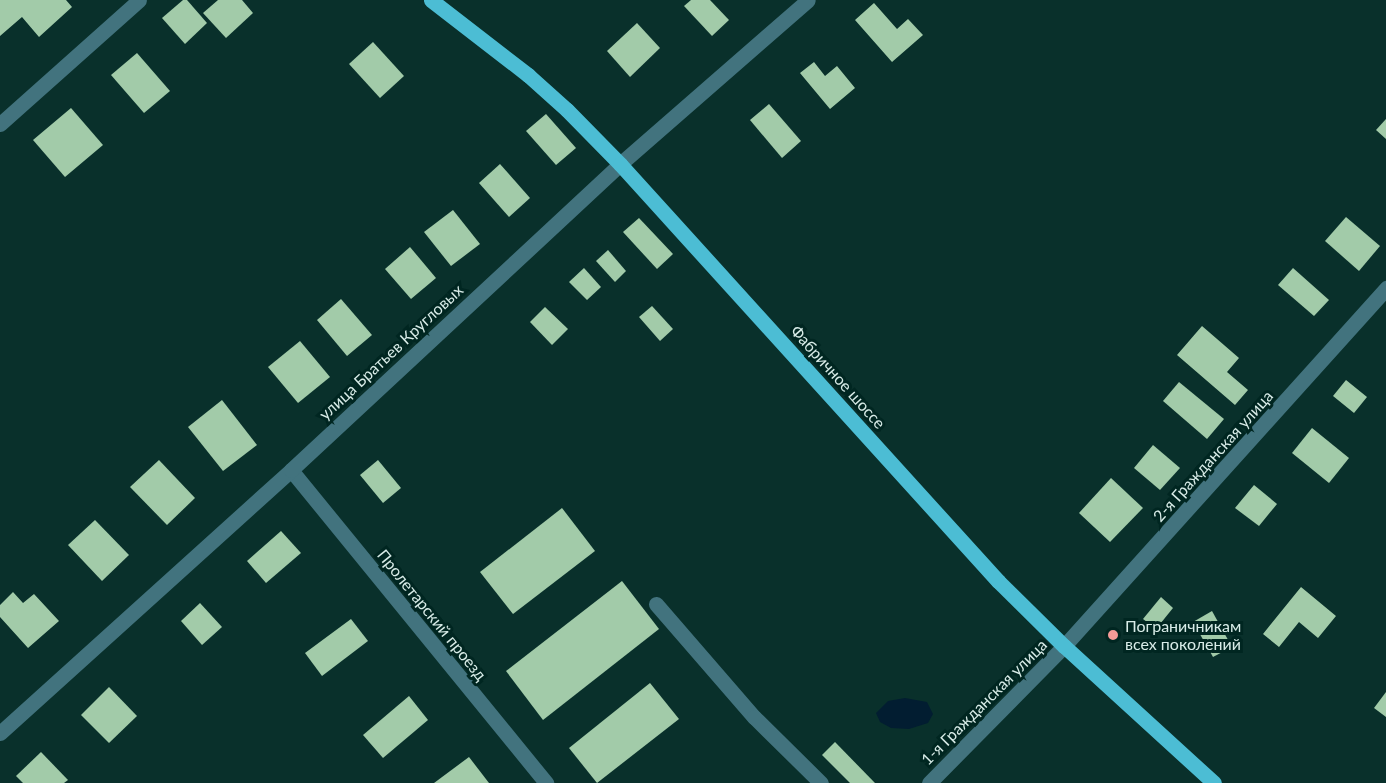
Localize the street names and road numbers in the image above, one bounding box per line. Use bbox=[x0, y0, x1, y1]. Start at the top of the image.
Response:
street label: улица Братьев Кругловых bbox=[315, 280, 467, 424]
street label: Фабричное шоссе bbox=[787, 321, 889, 433]
street label: 2-я Гражданская улица bbox=[1149, 386, 1277, 526]
street label: Пролетарский проезд bbox=[373, 546, 491, 684]
street label: 1-я Гражданская улица bbox=[917, 635, 1051, 769]

